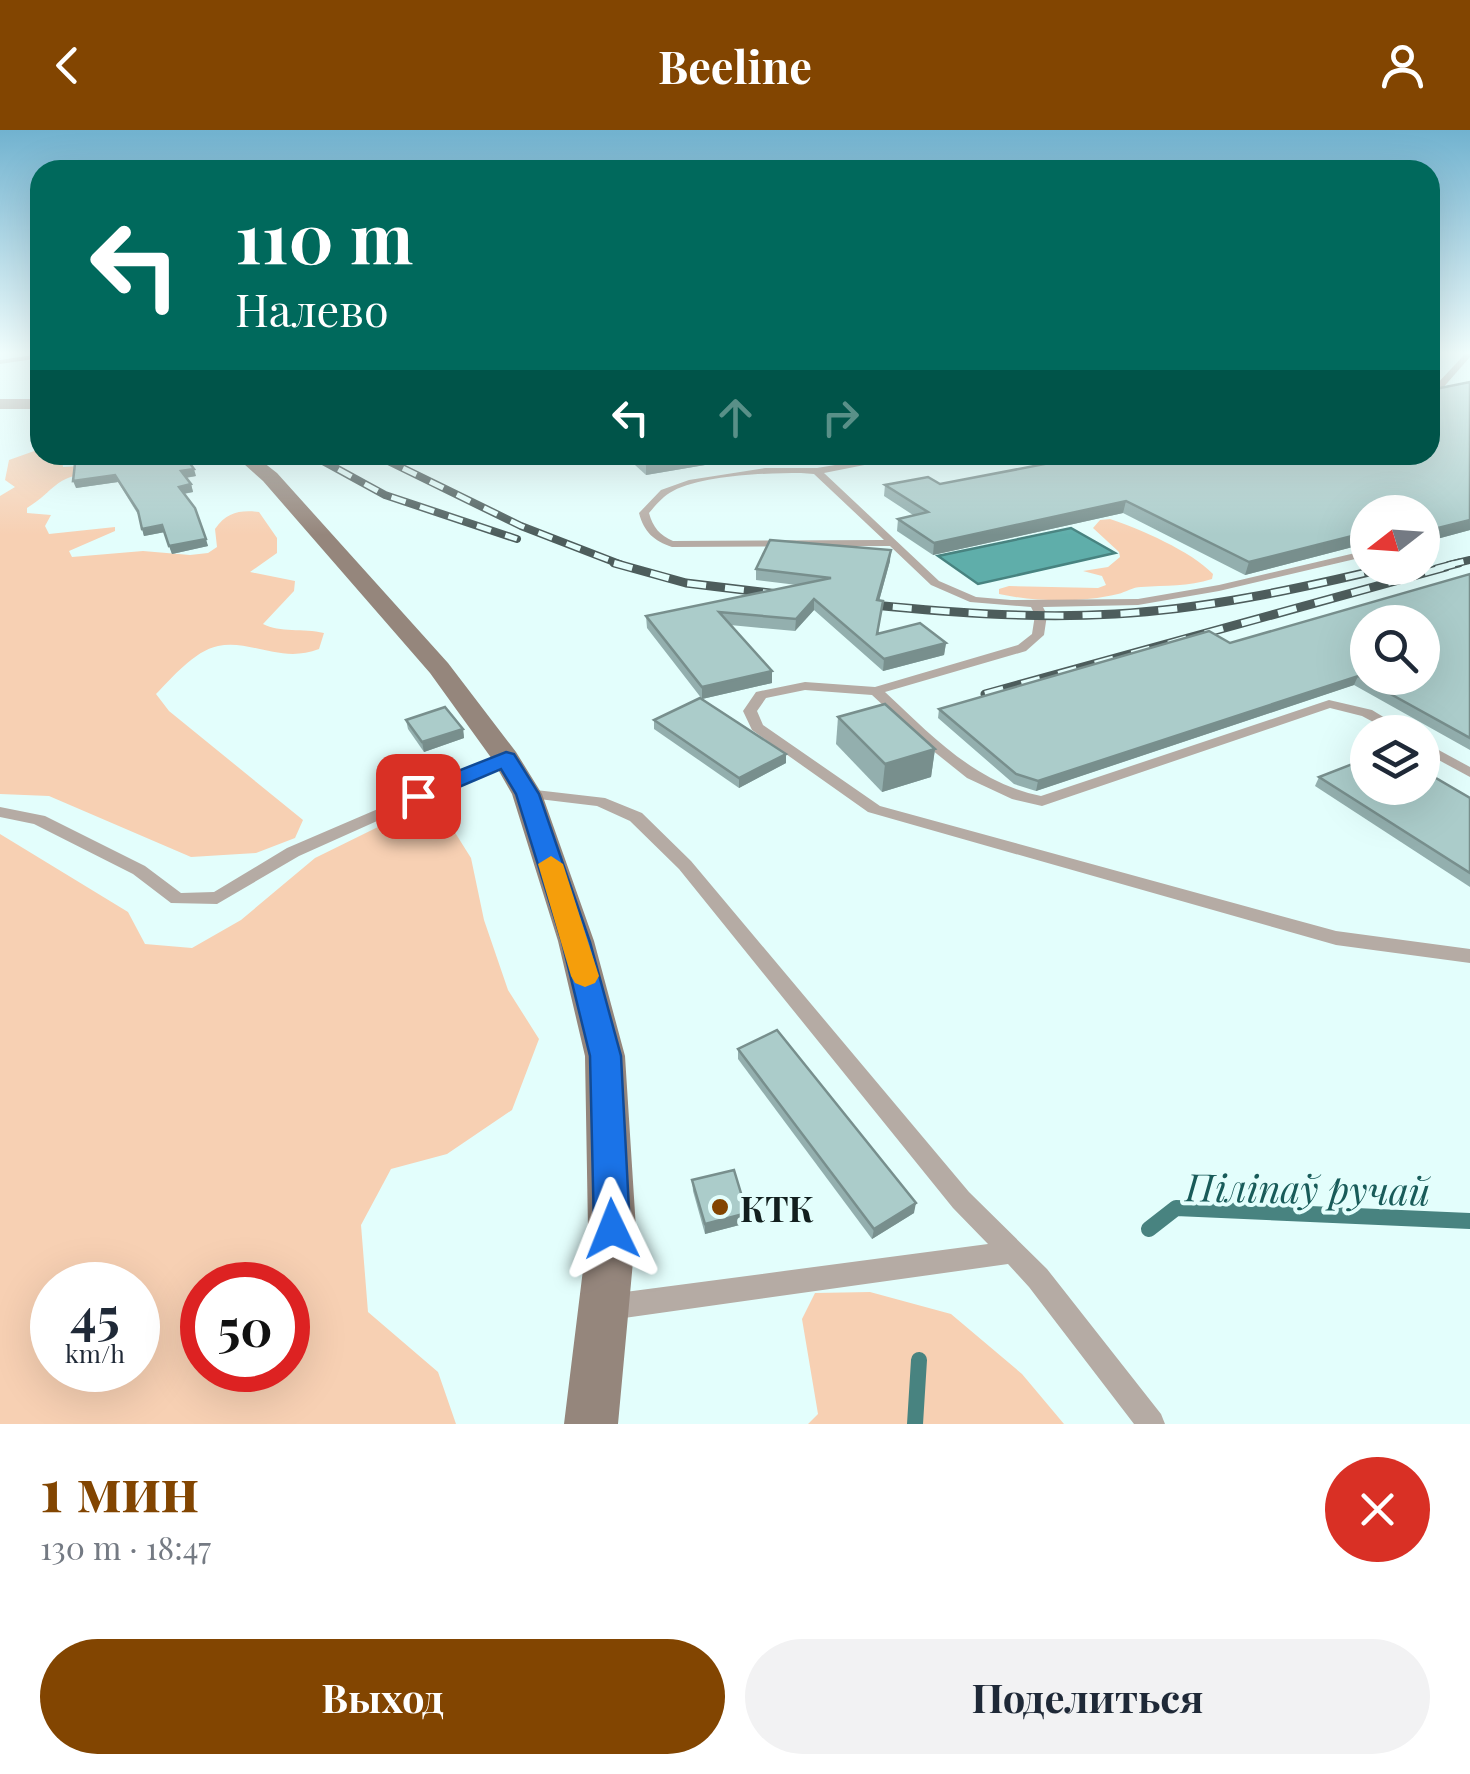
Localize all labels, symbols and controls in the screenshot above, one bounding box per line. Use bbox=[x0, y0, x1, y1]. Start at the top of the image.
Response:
text: Beeline bbox=[658, 35, 812, 95]
icon: back bbox=[40, 38, 95, 93]
icon: person bbox=[1375, 38, 1430, 93]
text: 110 m bbox=[235, 188, 413, 282]
icon: left bbox=[70, 200, 200, 330]
text: Налево bbox=[235, 278, 389, 338]
icon: left bbox=[603, 390, 658, 445]
icon: ahead bbox=[708, 390, 763, 445]
icon: right bbox=[813, 390, 868, 445]
north arrow bbox=[1350, 495, 1440, 585]
map controls bbox=[1350, 495, 1440, 805]
button: search bbox=[1350, 605, 1440, 695]
button: layers bbox=[1350, 715, 1440, 805]
pin bbox=[376, 754, 461, 839]
icon: arrive bbox=[391, 769, 446, 824]
water label: Піліпаў ручай bbox=[1183, 1160, 1432, 1216]
position arrow bbox=[560, 1177, 664, 1281]
place label: КТК bbox=[740, 1184, 814, 1231]
marker: КТК bbox=[709, 1196, 731, 1218]
speed limit sign: 50 bbox=[180, 1262, 310, 1392]
text: 45 bbox=[70, 1281, 120, 1348]
text: km/h bbox=[65, 1336, 125, 1369]
text: 1 мин bbox=[40, 1447, 199, 1527]
button: close bbox=[1325, 1457, 1430, 1562]
text: 130 m · 18:47 bbox=[40, 1525, 211, 1568]
button: Выход bbox=[40, 1639, 725, 1754]
button: Поделиться bbox=[745, 1639, 1430, 1754]

